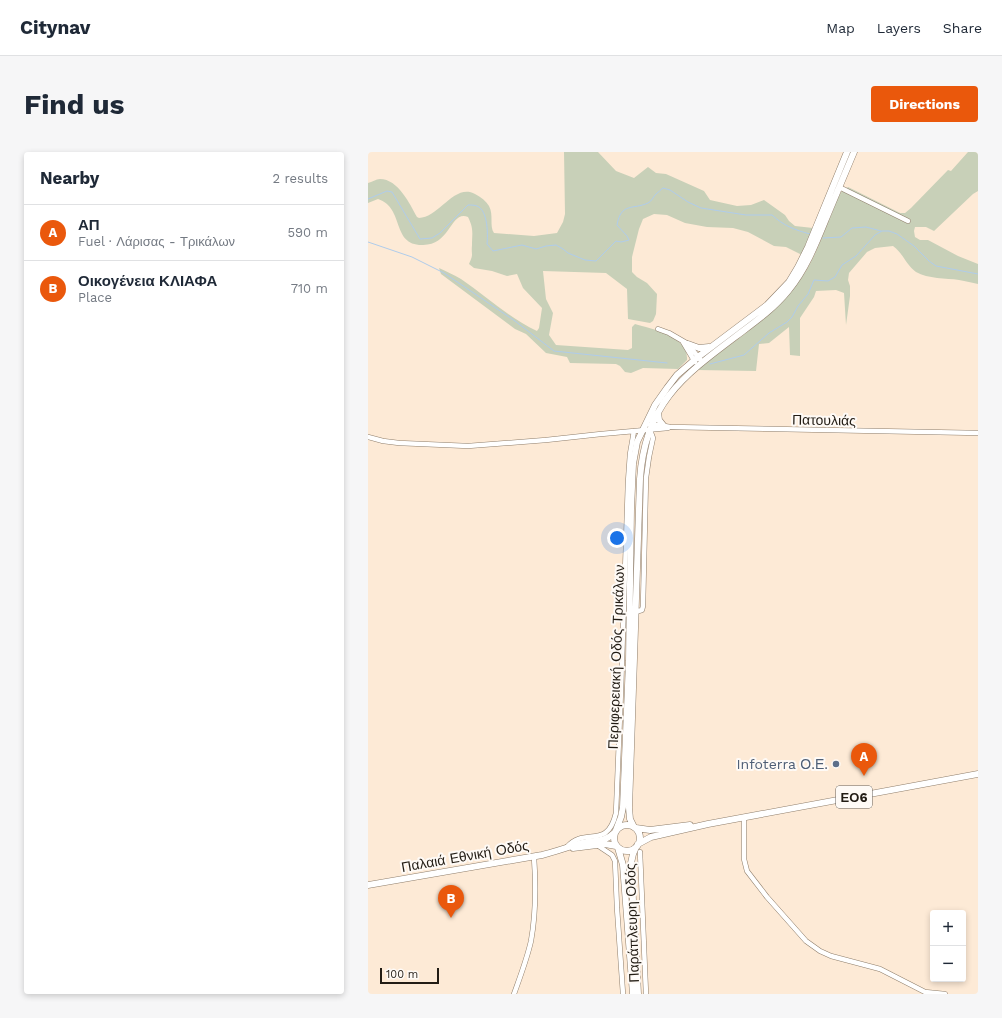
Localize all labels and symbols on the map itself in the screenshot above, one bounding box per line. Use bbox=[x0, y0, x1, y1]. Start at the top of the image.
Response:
street label: Πατουλιάς bbox=[792, 411, 856, 429]
your location bbox=[607, 528, 627, 548]
street label: Περιφερειακή Οδός Τρικάλων bbox=[605, 564, 627, 750]
pin: A bbox=[851, 743, 877, 776]
place label: Infoterra Ο.Ε. bbox=[737, 756, 828, 772]
marker: Infoterra Ο.Ε. bbox=[831, 759, 841, 769]
road number: ΕΟ6 bbox=[836, 786, 872, 808]
street label: Παλαιά Εθνική Οδός bbox=[400, 837, 530, 875]
street label: Παράπλευρη Οδός bbox=[622, 863, 642, 983]
pin: B bbox=[438, 885, 464, 918]
scale bar bbox=[380, 966, 439, 985]

